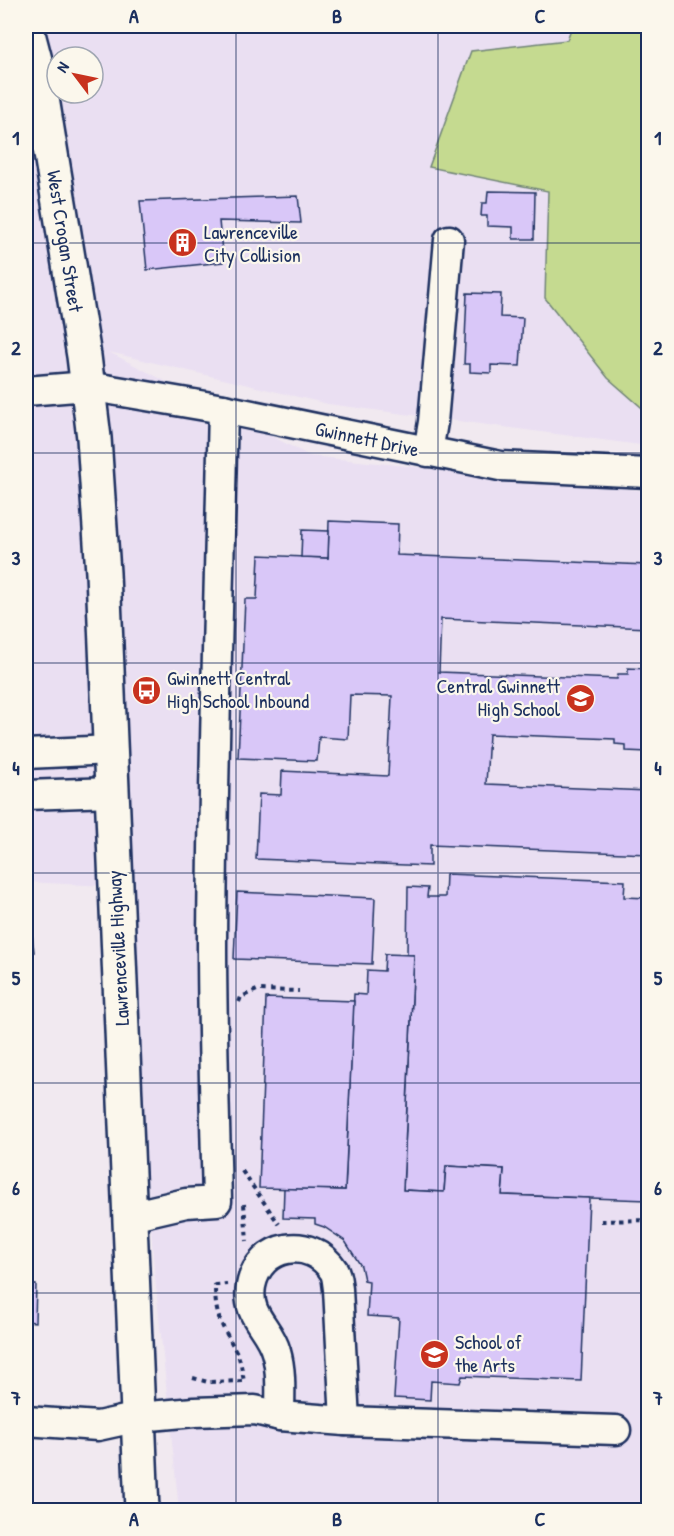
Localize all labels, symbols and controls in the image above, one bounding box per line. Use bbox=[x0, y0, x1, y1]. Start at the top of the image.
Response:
text: A bbox=[129, 2, 139, 29]
text: B bbox=[332, 2, 342, 29]
text: C bbox=[535, 2, 546, 29]
north arrow bbox=[45, 45, 105, 105]
text: N bbox=[51, 57, 74, 76]
text: 1 bbox=[12, 124, 20, 151]
text: 1 bbox=[654, 124, 662, 151]
street label: West Crogan Street bbox=[41, 168, 90, 315]
place label: Lawrenceville City Collision bbox=[204, 218, 301, 268]
building icon: Lawrenceville City Collision bbox=[167, 227, 199, 259]
text: 2 bbox=[11, 334, 21, 361]
text: 2 bbox=[653, 334, 663, 361]
street label: Gwinnett Drive bbox=[313, 414, 421, 463]
text: 3 bbox=[12, 544, 21, 571]
text: 3 bbox=[654, 544, 663, 571]
place label: Gwinnett Central High School Inbound bbox=[167, 664, 309, 714]
place label: Central Gwinnett High School bbox=[437, 672, 561, 722]
bus stop icon: Gwinnett Central High School Inbound bbox=[130, 674, 162, 706]
school or university icon: Central Gwinnett High School bbox=[565, 682, 597, 714]
text: 4 bbox=[12, 754, 20, 781]
text: 4 bbox=[654, 754, 662, 781]
street label: Lawrenceville Highway bbox=[100, 870, 135, 1026]
text: 5 bbox=[12, 964, 21, 991]
text: 5 bbox=[654, 964, 663, 991]
text: 6 bbox=[12, 1174, 20, 1201]
text: 6 bbox=[654, 1174, 662, 1201]
place label: School of the Arts bbox=[455, 1328, 522, 1378]
school or university icon: School of the Arts bbox=[418, 1338, 450, 1370]
text: 7 bbox=[10, 1384, 21, 1411]
text: 7 bbox=[652, 1384, 663, 1411]
text: A bbox=[129, 1505, 139, 1532]
text: B bbox=[332, 1505, 342, 1532]
text: C bbox=[535, 1505, 546, 1532]

